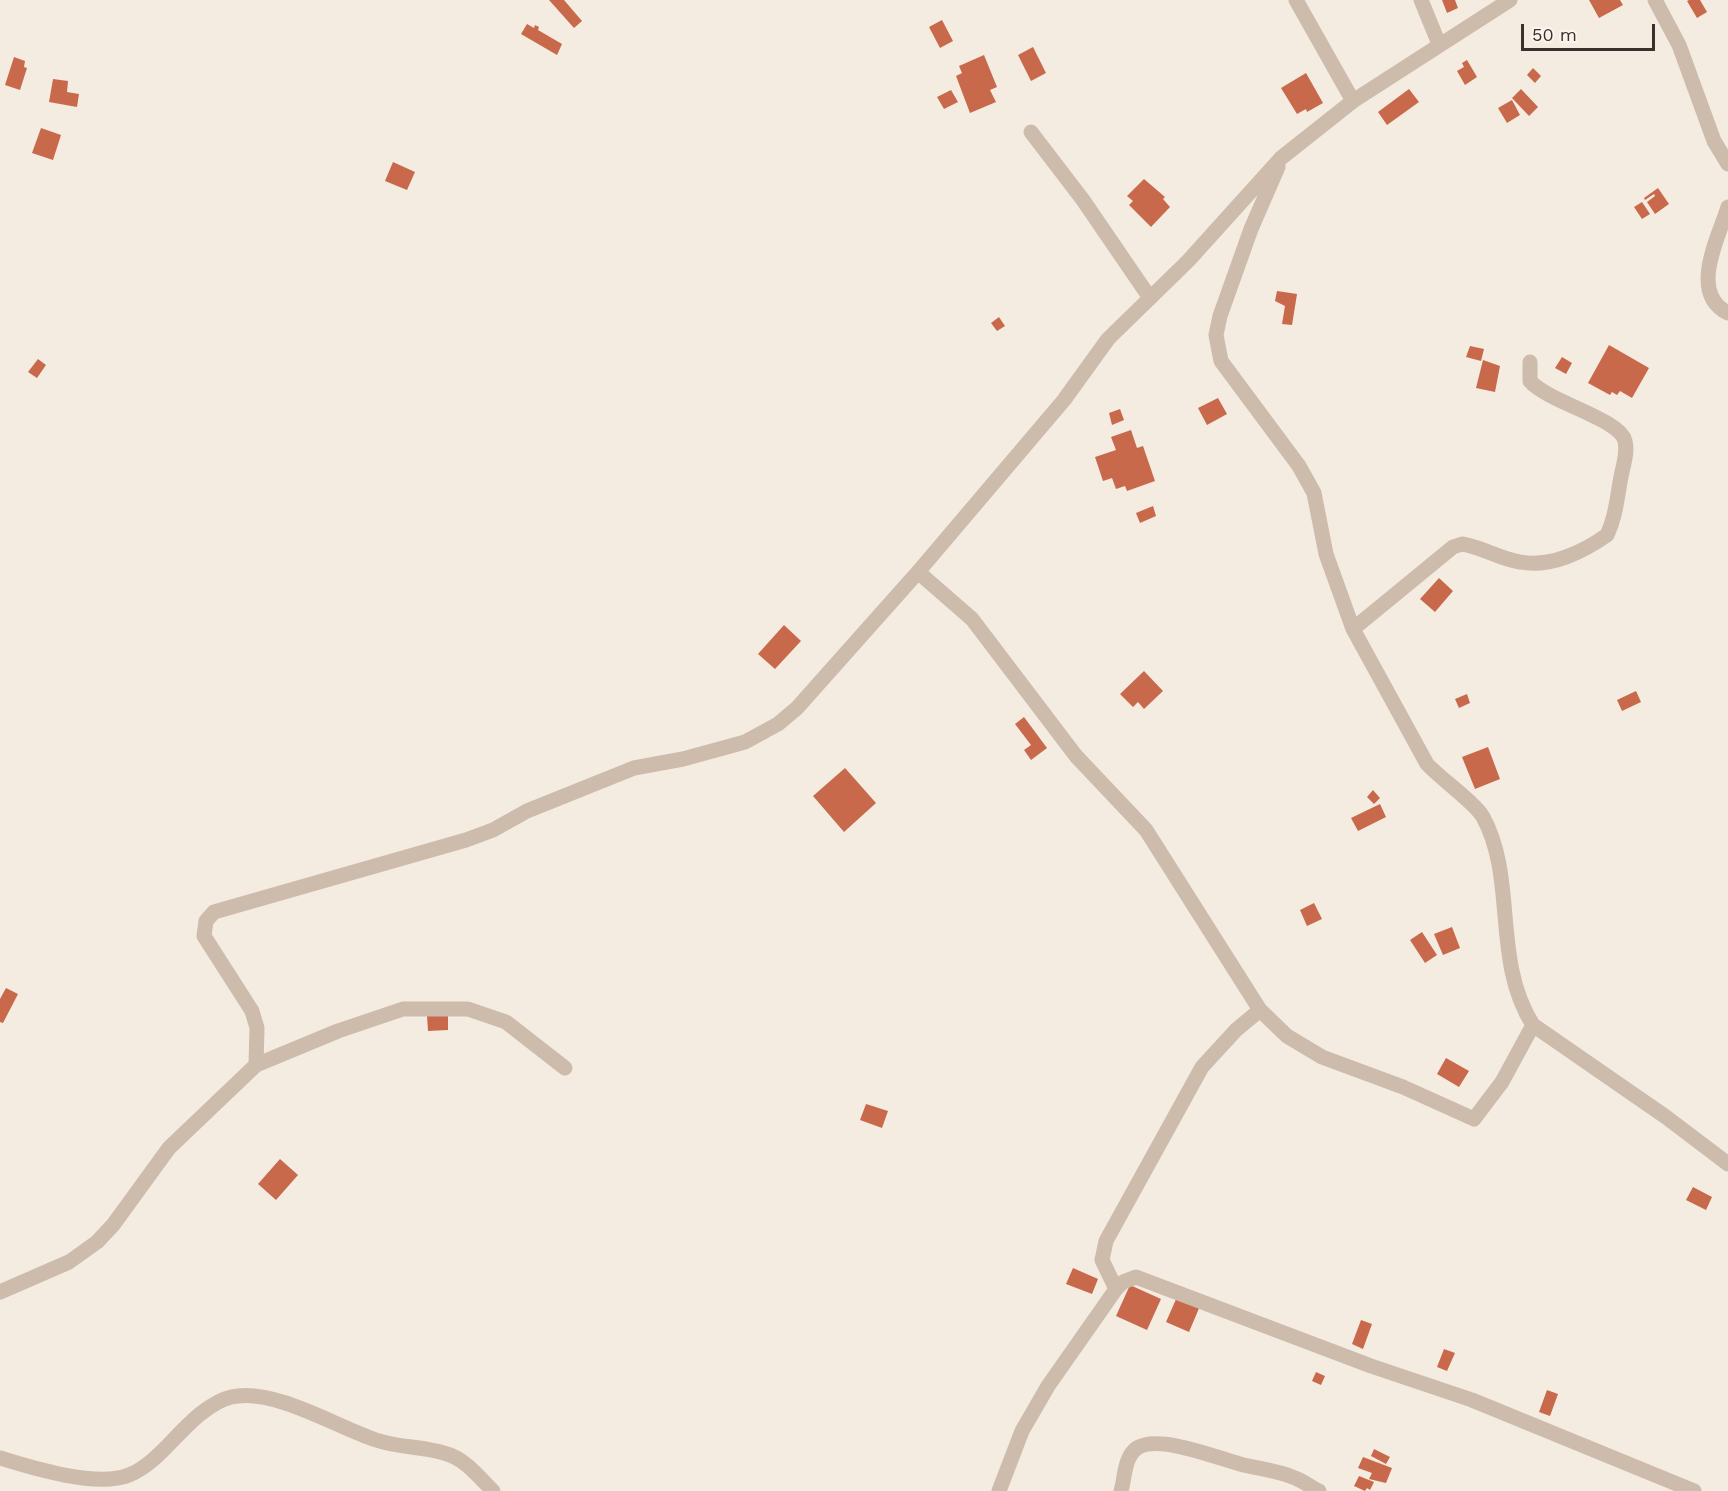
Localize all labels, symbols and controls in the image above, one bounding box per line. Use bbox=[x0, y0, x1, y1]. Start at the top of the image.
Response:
scale bar bbox=[1524, 12, 1658, 50]
text: 50 m bbox=[1532, 24, 1577, 45]

